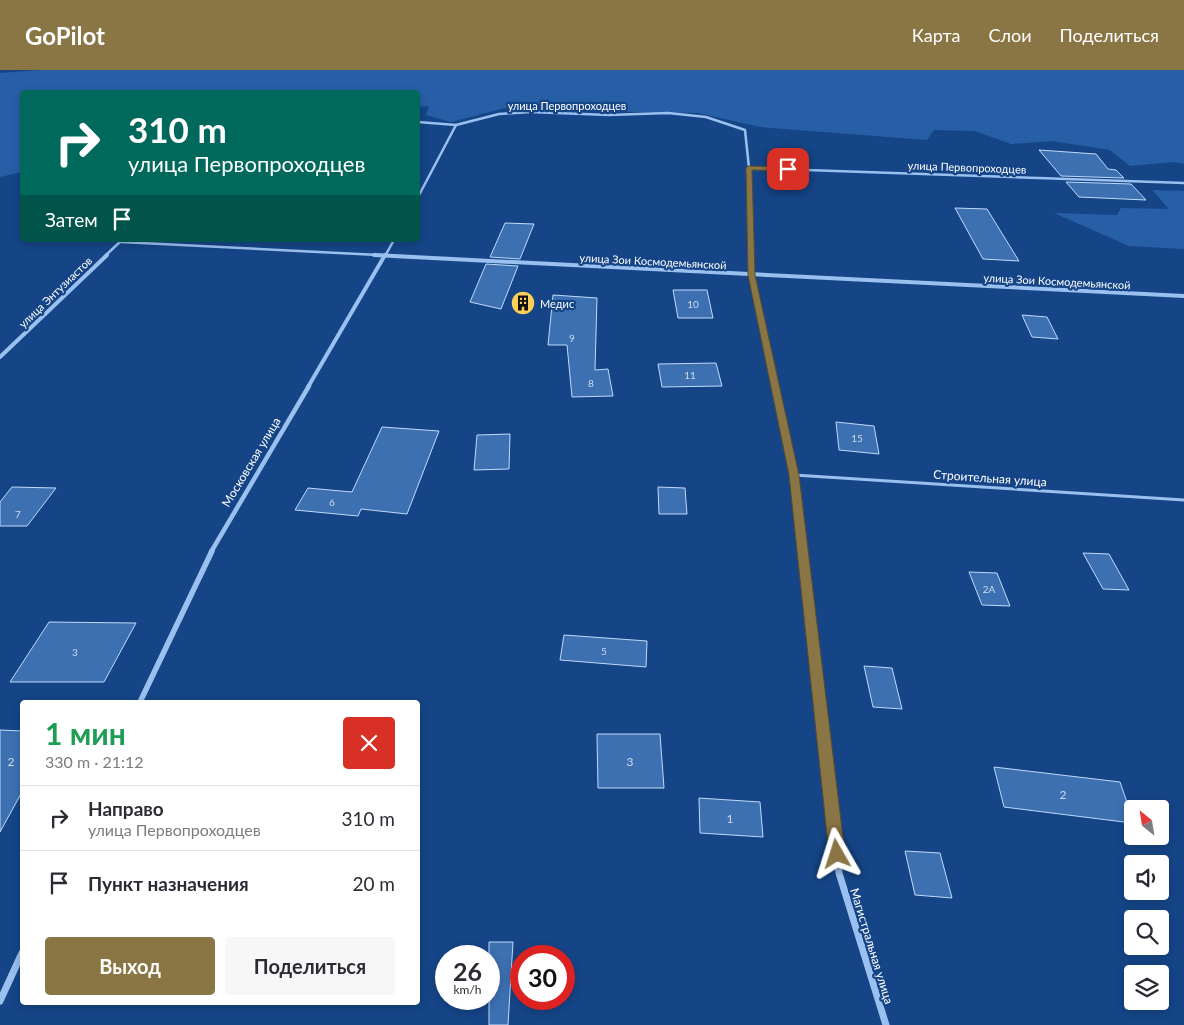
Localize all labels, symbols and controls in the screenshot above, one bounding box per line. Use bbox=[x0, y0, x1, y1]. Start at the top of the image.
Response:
text: GoPilot bbox=[25, 21, 105, 50]
text: Карта bbox=[912, 24, 960, 46]
text: Слои bbox=[988, 24, 1032, 46]
text: Поделиться bbox=[1060, 24, 1159, 46]
street label: улица Первопроходцев bbox=[508, 99, 626, 112]
text: 310 m bbox=[128, 108, 227, 150]
icon: right bbox=[45, 110, 110, 175]
pin bbox=[767, 148, 809, 190]
text: улица Первопроходцев bbox=[128, 150, 365, 177]
icon: arrive bbox=[774, 155, 802, 183]
street label: улица Первопроходцев bbox=[907, 158, 1027, 176]
icon: arrive bbox=[108, 205, 136, 233]
text: Затем bbox=[45, 208, 98, 231]
street label: улица Зои Космодемьянской bbox=[579, 251, 727, 271]
street label: улица Энтузиастов bbox=[16, 254, 94, 330]
street label: улица Зои Космодемьянской bbox=[983, 271, 1131, 291]
building icon: Медис bbox=[510, 290, 536, 316]
place label: Медис bbox=[540, 297, 574, 310]
house number: 10 bbox=[687, 298, 699, 310]
house number: 9 bbox=[569, 332, 575, 344]
house number: 11 bbox=[684, 369, 696, 381]
house number: 8 bbox=[588, 377, 594, 389]
street label: Московская улица bbox=[218, 414, 284, 510]
house number: 15 bbox=[851, 432, 863, 444]
street label: Строительная улица bbox=[933, 467, 1047, 489]
house number: 6 bbox=[329, 496, 335, 508]
house number: 7 bbox=[15, 508, 21, 520]
house number: 2А bbox=[983, 583, 996, 595]
house number: 5 bbox=[601, 645, 607, 657]
house number: 3 bbox=[72, 646, 78, 658]
text: 1 мин bbox=[45, 715, 126, 751]
button: close bbox=[343, 717, 395, 769]
text: 330 m · 21:12 bbox=[45, 752, 144, 771]
house number: 2 bbox=[8, 754, 15, 769]
house number: 3 bbox=[627, 754, 634, 769]
house number: 2 bbox=[1060, 787, 1067, 802]
text: Направо bbox=[88, 797, 164, 820]
north arrow bbox=[1124, 800, 1169, 845]
map controls bbox=[1124, 800, 1169, 1010]
icon: right bbox=[45, 804, 73, 832]
text: 310 m bbox=[341, 807, 395, 830]
house number: 1 bbox=[727, 811, 734, 826]
text: улица Первопроходцев bbox=[88, 820, 261, 839]
position arrow bbox=[810, 827, 862, 879]
button: sound bbox=[1124, 855, 1169, 900]
icon: arrive bbox=[45, 869, 73, 897]
text: Пункт назначения bbox=[88, 872, 249, 895]
text: 20 m bbox=[352, 872, 395, 895]
street label: Магистральная улица bbox=[847, 886, 897, 1006]
button: search bbox=[1124, 910, 1169, 955]
button: Выход bbox=[45, 937, 215, 995]
button: Поделиться bbox=[225, 937, 395, 995]
speed limit sign: 30 bbox=[510, 945, 575, 1010]
text: 26 bbox=[453, 956, 482, 986]
button: layers bbox=[1124, 965, 1169, 1010]
text: km/h bbox=[453, 982, 482, 997]

